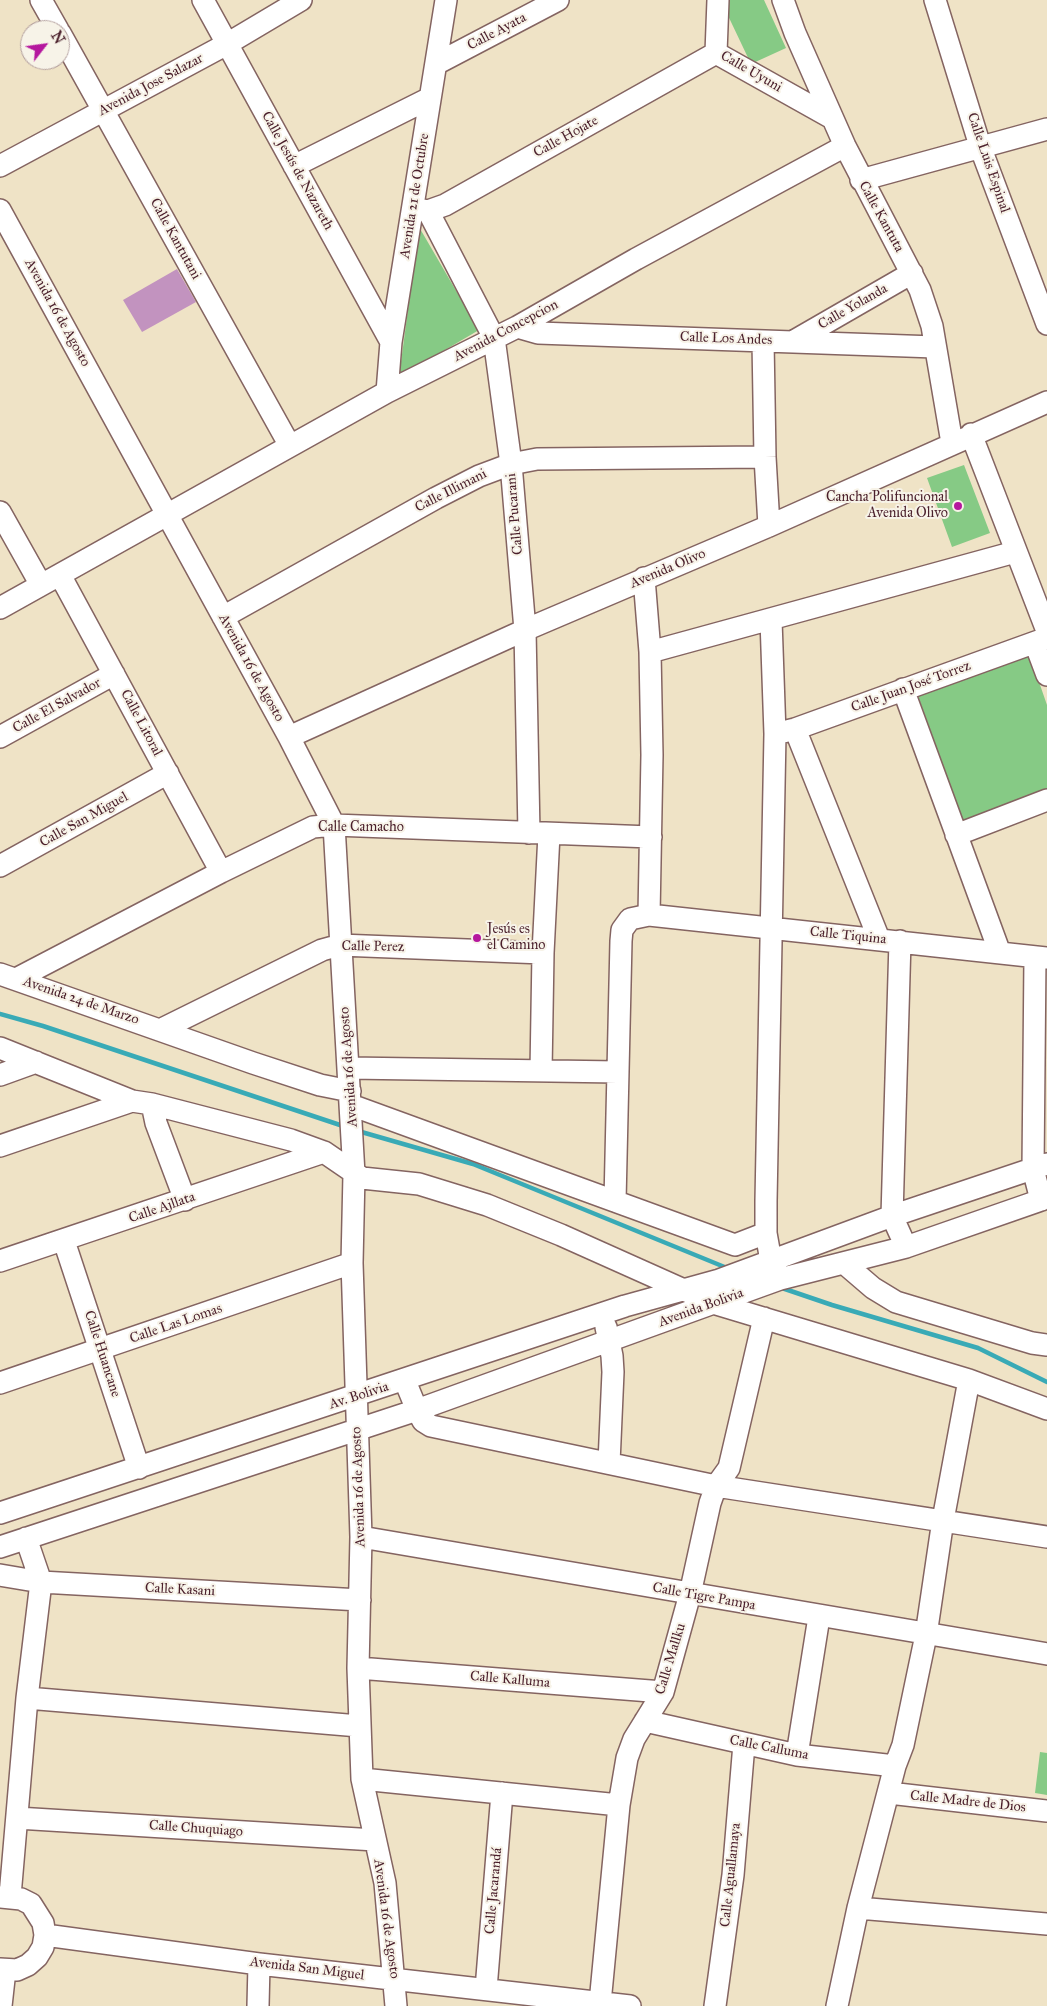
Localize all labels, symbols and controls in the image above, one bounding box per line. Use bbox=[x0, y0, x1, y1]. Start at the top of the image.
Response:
street label: Calle Ayata bbox=[465, 10, 529, 54]
north arrow bbox=[20, 20, 70, 70]
text: N bbox=[47, 28, 68, 47]
street label: Calle Uyuni bbox=[717, 48, 785, 96]
street label: Avenida Jose Salazar bbox=[96, 50, 206, 120]
street label: Calle Jesús de Nazareth bbox=[257, 109, 337, 233]
street label: Calle Luis Espinal bbox=[963, 111, 1013, 215]
street label: Calle Hojate bbox=[531, 112, 601, 162]
street label: Avenida 21 de Octubre bbox=[397, 132, 433, 260]
street label: Calle Kantuta bbox=[855, 179, 907, 255]
street label: Calle Kantutani bbox=[146, 196, 204, 282]
street label: Avenida 16 de Agosto bbox=[20, 256, 94, 370]
street label: Calle Yolanda bbox=[815, 280, 891, 334]
street label: Avenida Concepcion bbox=[451, 296, 561, 366]
street label: Calle Los Andes bbox=[680, 329, 772, 349]
street label: Calle Illimani bbox=[412, 466, 490, 516]
street label: Calle Pucarani bbox=[503, 473, 527, 555]
place label: Cancha Polifuncional Avenida Olivo bbox=[826, 490, 948, 522]
marker: Cancha Polifuncional Avenida Olivo bbox=[952, 500, 964, 512]
street label: Avenida Olivo bbox=[628, 546, 708, 592]
street label: Avenida 16 de Agosto bbox=[214, 611, 288, 725]
street label: Calle Juan José Torrez bbox=[849, 658, 973, 716]
street label: Calle El Salvador bbox=[10, 675, 104, 737]
street label: Calle Litoral bbox=[116, 687, 166, 759]
street label: Calle San Miguel bbox=[37, 789, 131, 851]
street label: Calle Camacho bbox=[318, 820, 404, 836]
place label: Jesús es el Camino bbox=[487, 922, 545, 954]
street label: Calle Tiquina bbox=[809, 924, 887, 948]
marker: Jesús es el Camino bbox=[471, 932, 483, 944]
street label: Calle Perez bbox=[341, 938, 405, 956]
street label: Avenida 24 de Marzo bbox=[21, 973, 141, 1029]
street label: Avenida 16 de Agosto bbox=[336, 1006, 362, 1128]
street label: Calle Ajllata bbox=[127, 1189, 197, 1227]
street label: Avenida Bolivia bbox=[656, 1285, 746, 1331]
street label: Calle Las Lomas bbox=[128, 1300, 224, 1348]
street label: Calle Huancane bbox=[80, 1309, 124, 1399]
street label: Av. Bolivia bbox=[327, 1379, 391, 1413]
street label: Avenida 16 de Agosto bbox=[349, 1427, 369, 1547]
street label: Calle Kasani bbox=[145, 1580, 215, 1600]
street label: Calle Tigre Pampa bbox=[651, 1580, 757, 1614]
street label: Calle Mallku bbox=[652, 1621, 690, 1697]
street label: Calle Kalluma bbox=[469, 1668, 551, 1692]
street label: Calle Calluma bbox=[728, 1732, 810, 1764]
street label: Calle Madre de Dios bbox=[909, 1788, 1027, 1816]
street label: Calle Chuquiago bbox=[148, 1817, 244, 1841]
street label: Calle Aguallamaya bbox=[717, 1822, 745, 1928]
street label: Calle Jacarandá bbox=[482, 1847, 506, 1935]
street label: Avenida 16 de Agosto bbox=[369, 1858, 403, 1980]
street label: Avenida San Miguel bbox=[249, 1954, 365, 1984]

